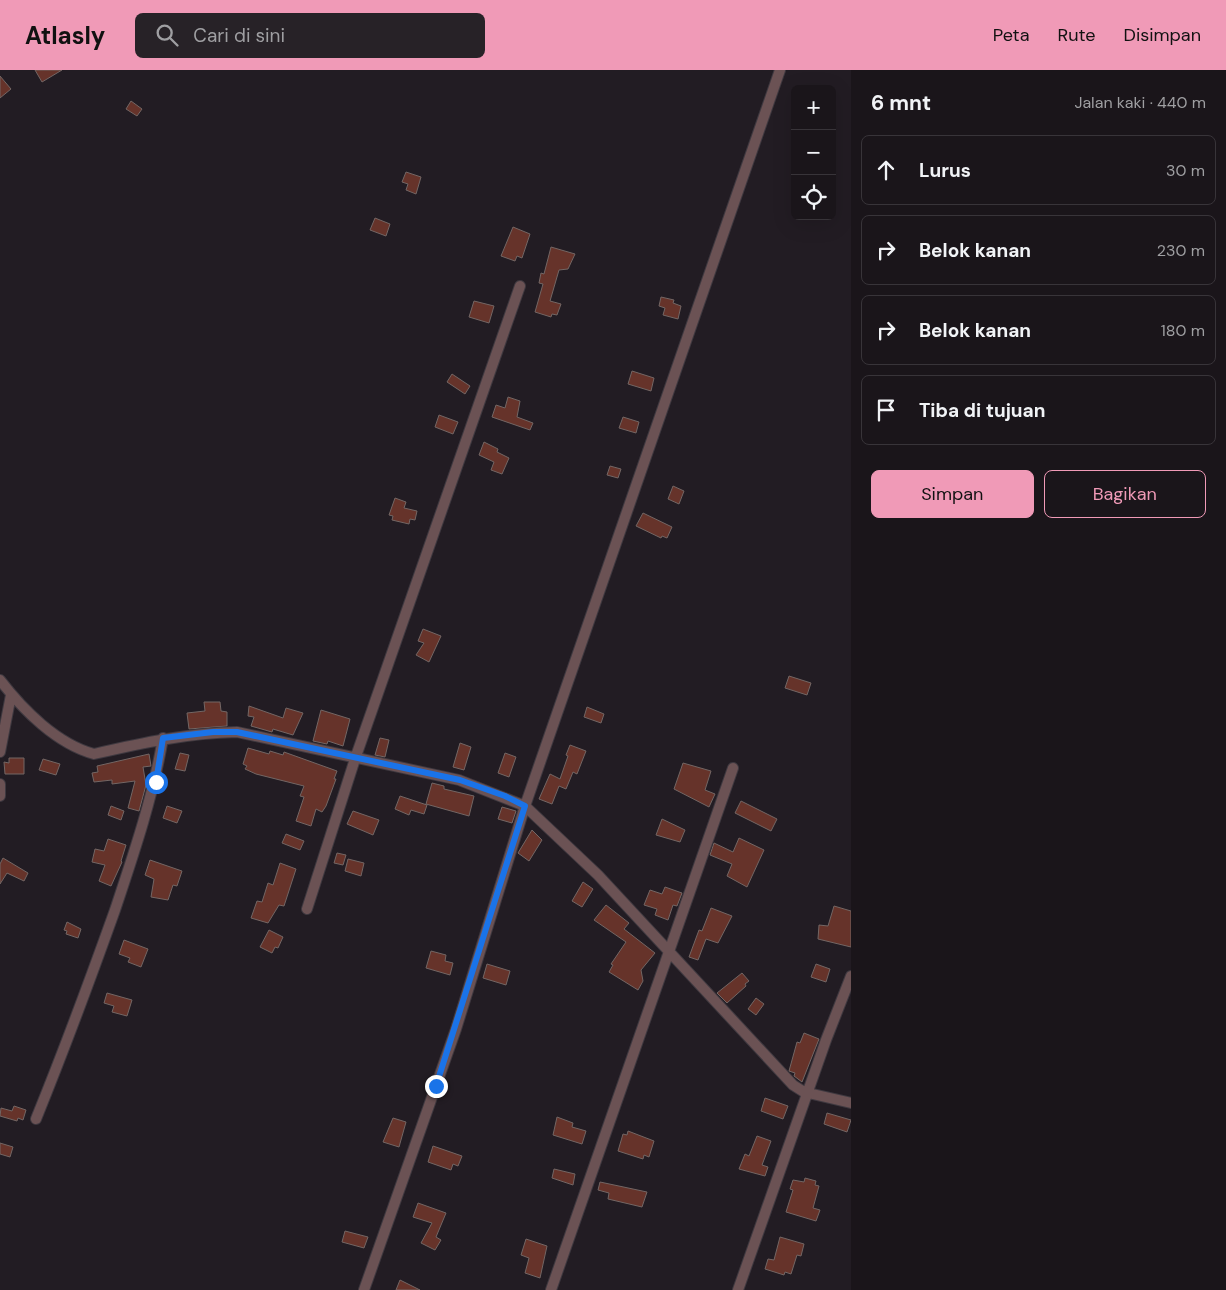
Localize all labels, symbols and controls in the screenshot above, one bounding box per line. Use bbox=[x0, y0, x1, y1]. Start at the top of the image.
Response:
search box bbox=[135, 13, 485, 58]
text: Atlasly bbox=[25, 20, 105, 51]
icon: search bbox=[153, 21, 181, 49]
text: Cari di sini bbox=[193, 23, 285, 48]
text: Peta bbox=[993, 23, 1029, 47]
text: Rute bbox=[1057, 23, 1096, 47]
text: Disimpan bbox=[1124, 23, 1201, 47]
map controls bbox=[791, 85, 836, 220]
button: + bbox=[791, 85, 836, 130]
text: 6 mnt bbox=[871, 89, 931, 117]
text: Jalan kaki · 440 m bbox=[1074, 92, 1206, 113]
button: − bbox=[791, 130, 836, 175]
icon: ahead bbox=[872, 156, 900, 184]
text: Lurus bbox=[919, 158, 971, 183]
text: 30 m bbox=[1166, 160, 1205, 181]
button: locate bbox=[791, 175, 836, 220]
icon: right bbox=[872, 236, 900, 264]
text: Belok kanan bbox=[919, 238, 1031, 263]
text: 230 m bbox=[1157, 240, 1205, 261]
icon: right bbox=[872, 316, 900, 344]
text: Belok kanan bbox=[919, 318, 1031, 343]
text: 180 m bbox=[1161, 320, 1205, 341]
icon: arrive bbox=[872, 396, 900, 424]
text: Tiba di tujuan bbox=[919, 398, 1045, 423]
button: Simpan bbox=[871, 470, 1034, 518]
button: Bagikan bbox=[1044, 470, 1206, 518]
route start bbox=[145, 771, 168, 794]
route end bbox=[425, 1075, 448, 1098]

